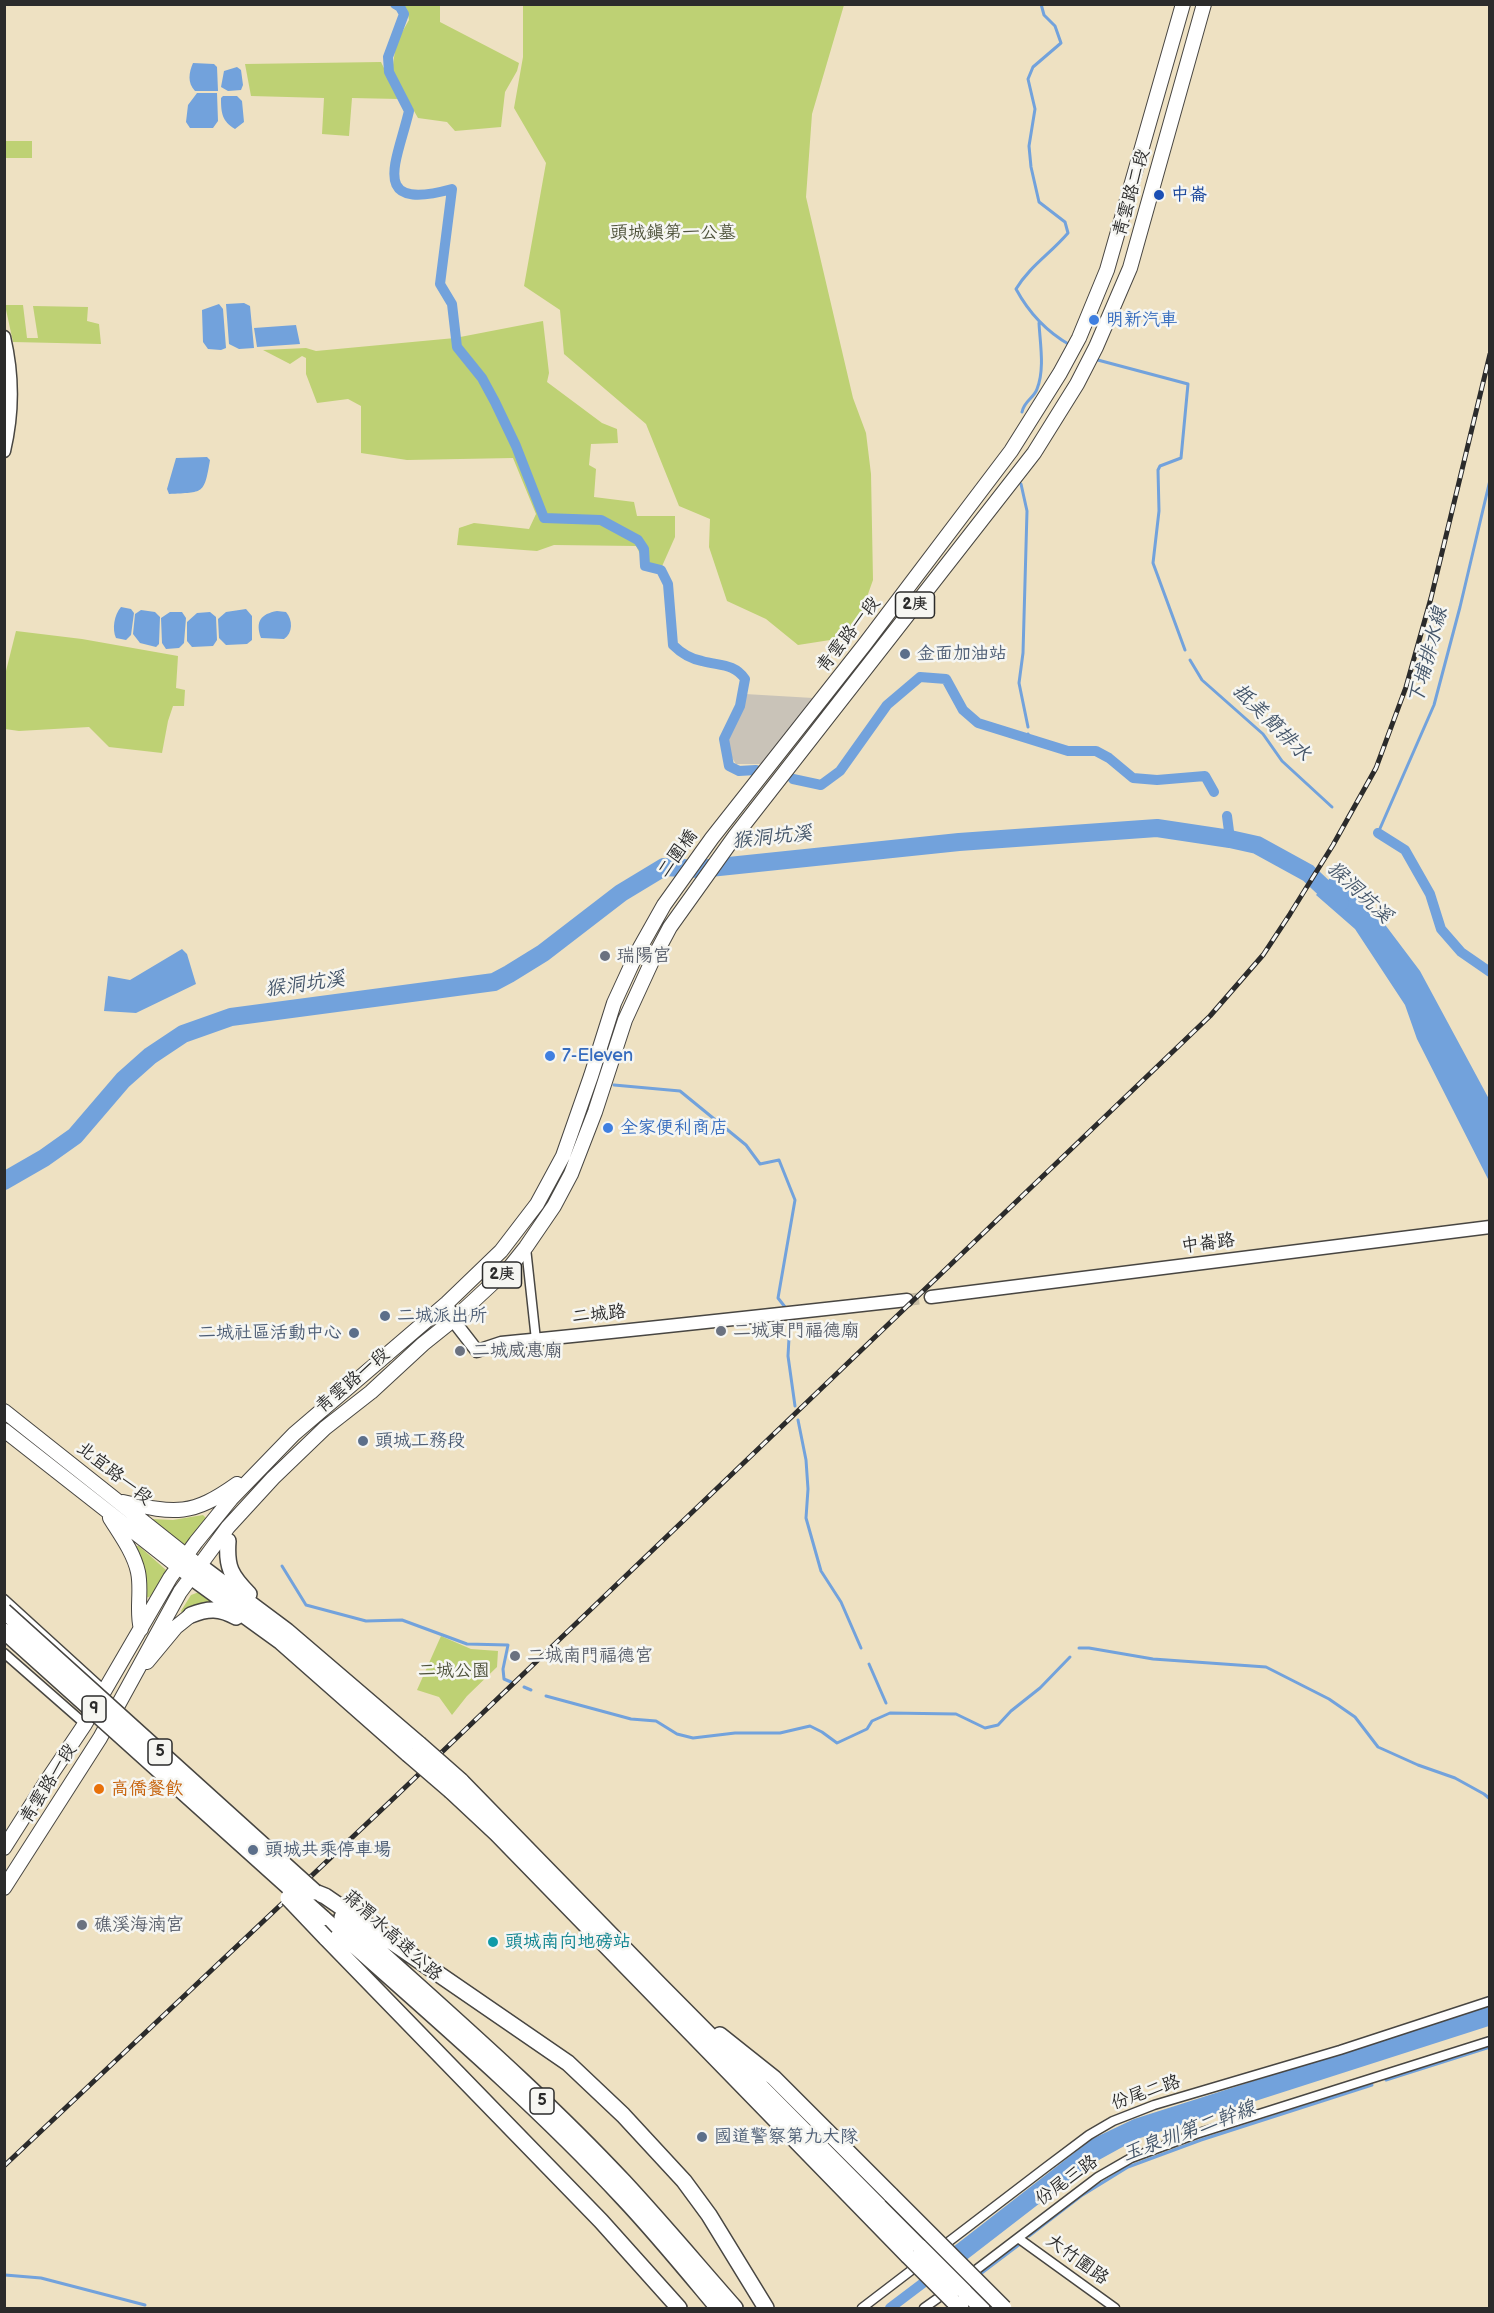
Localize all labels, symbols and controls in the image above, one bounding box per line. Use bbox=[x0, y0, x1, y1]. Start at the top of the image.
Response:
street label: 青雲路二段 bbox=[1109, 147, 1155, 239]
place label: 中崙 bbox=[1171, 184, 1207, 206]
marker: 中崙 bbox=[1152, 188, 1166, 202]
park label: 頭城鎮第一公墓 bbox=[610, 222, 736, 244]
place label: 明新汽車 bbox=[1106, 309, 1178, 331]
marker: 明新汽車 bbox=[1087, 313, 1101, 327]
road number: 2庚 bbox=[896, 592, 934, 618]
street label: 青雲路一段 bbox=[813, 593, 885, 677]
water label: 下埔排水線 bbox=[1404, 605, 1454, 707]
place label: 金面加油站 bbox=[917, 643, 1007, 665]
marker: 金面加油站 bbox=[898, 647, 912, 661]
water label: 抵美簡排水 bbox=[1227, 679, 1315, 767]
water label: 猴洞坑溪 bbox=[731, 822, 813, 854]
street label: 二圍橋 bbox=[653, 826, 703, 882]
water label: 猴洞坑溪 bbox=[1322, 857, 1396, 929]
place label: 瑞陽宮 bbox=[617, 945, 671, 967]
marker: 瑞陽宮 bbox=[598, 949, 612, 963]
water label: 猴洞坑溪 bbox=[264, 968, 346, 1002]
place label: 7-Eleven bbox=[562, 1045, 633, 1067]
marker: 7-Eleven bbox=[543, 1049, 557, 1063]
place label: 全家便利商店 bbox=[620, 1117, 728, 1139]
marker: 全家便利商店 bbox=[601, 1121, 615, 1135]
street label: 中崙路 bbox=[1180, 1230, 1236, 1258]
road number: 2庚 bbox=[482, 1262, 522, 1288]
street label: 二城路 bbox=[571, 1301, 627, 1329]
place label: 二城派出所 bbox=[397, 1305, 487, 1327]
marker: 二城派出所 bbox=[378, 1309, 392, 1323]
place label: 二城東門福德廟 bbox=[733, 1320, 859, 1342]
place label: 二城社區活動中心 bbox=[198, 1322, 342, 1344]
marker: 二城東門福德廟 bbox=[714, 1324, 728, 1338]
marker: 二城社區活動中心 bbox=[347, 1326, 361, 1340]
place label: 二城威惠廟 bbox=[472, 1340, 562, 1362]
street label: 青雲路一段 bbox=[312, 1344, 394, 1418]
marker: 二城威惠廟 bbox=[453, 1344, 467, 1358]
place label: 頭城工務段 bbox=[375, 1430, 465, 1452]
marker: 頭城工務段 bbox=[356, 1434, 370, 1448]
street label: 北宜路一段 bbox=[72, 1438, 156, 1510]
place label: 二城南門福德宮 bbox=[527, 1645, 653, 1667]
marker: 二城南門福德宮 bbox=[508, 1649, 522, 1663]
park label: 二城公園 bbox=[418, 1660, 490, 1682]
road number: 9 bbox=[82, 1696, 106, 1722]
road number: 5 bbox=[148, 1739, 172, 1765]
street label: 青雲路一段 bbox=[16, 1740, 82, 1828]
place label: 高僑餐飲 bbox=[111, 1778, 183, 1800]
marker: 高僑餐飲 bbox=[92, 1782, 106, 1796]
place label: 頭城共乘停車場 bbox=[265, 1839, 391, 1861]
marker: 頭城共乘停車場 bbox=[246, 1843, 260, 1857]
street label: 蔣渭水高速公路 bbox=[338, 1886, 446, 1986]
place label: 礁溪海湳宮 bbox=[94, 1914, 184, 1936]
marker: 礁溪海湳宮 bbox=[75, 1918, 89, 1932]
place label: 頭城南向地磅站 bbox=[505, 1931, 631, 1953]
marker: 頭城南向地磅站 bbox=[486, 1935, 500, 1949]
street label: 份尾二路 bbox=[1108, 2071, 1184, 2115]
road number: 5 bbox=[530, 2088, 554, 2114]
water label: 玉泉圳第二幹線 bbox=[1119, 2097, 1259, 2167]
place label: 國道警察第九大隊 bbox=[714, 2126, 858, 2148]
marker: 國道警察第九大隊 bbox=[695, 2130, 709, 2144]
street label: 份尾三路 bbox=[1032, 2151, 1102, 2211]
street label: 大竹圍路 bbox=[1042, 2230, 1112, 2290]

